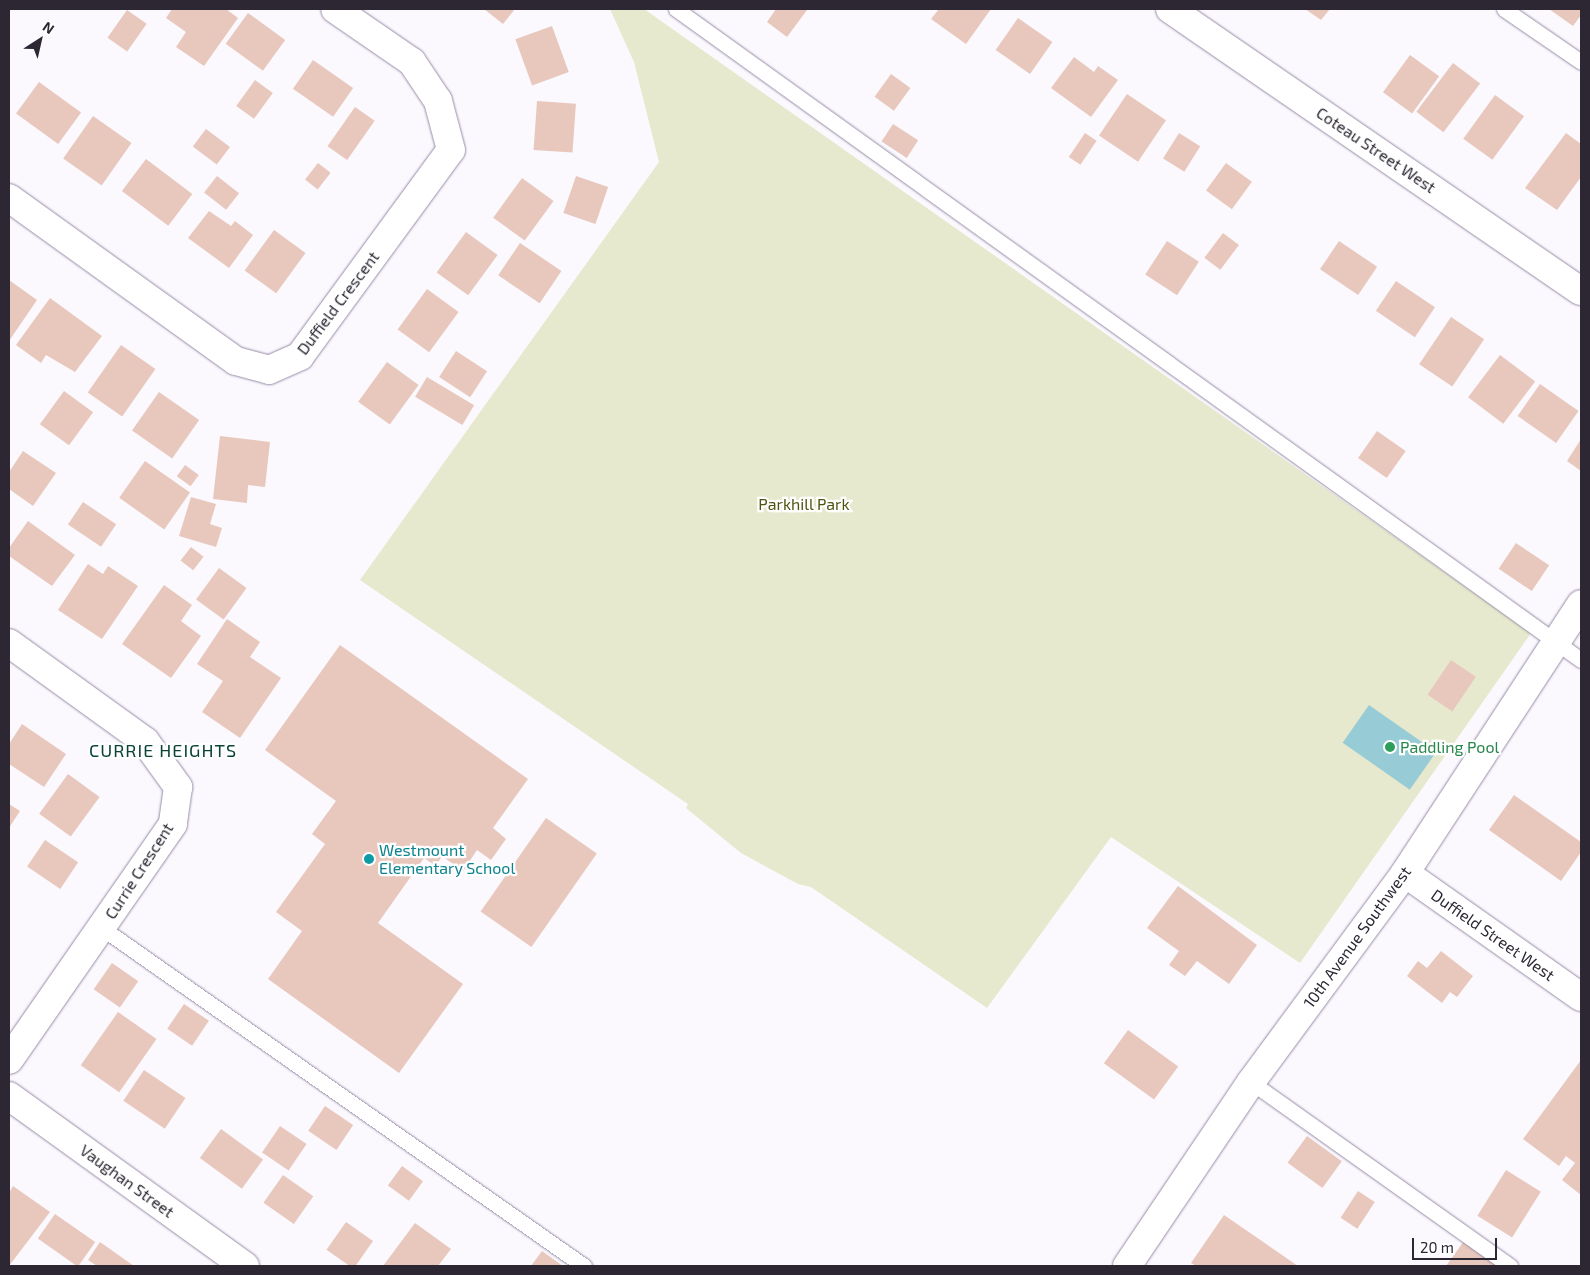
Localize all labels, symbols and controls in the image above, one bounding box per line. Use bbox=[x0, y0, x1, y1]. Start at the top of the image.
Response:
north arrow bbox=[15, 15, 65, 65]
text: N bbox=[40, 17, 58, 37]
street label: Coteau Street West bbox=[1313, 103, 1439, 197]
street label: Duffield Crescent bbox=[293, 248, 383, 358]
park label: Parkhill Park bbox=[758, 494, 850, 514]
place label: Paddling Pool bbox=[1400, 737, 1499, 757]
district label: CURRIE HEIGHTS bbox=[87, 739, 239, 761]
marker: Paddling Pool bbox=[1384, 741, 1396, 753]
street label: Currie Crescent bbox=[101, 819, 177, 923]
place label: Westmount Elementary School bbox=[379, 840, 516, 878]
marker: Westmount Elementary School bbox=[363, 853, 375, 865]
street label: 10th Avenue Southwest bbox=[1299, 862, 1415, 1012]
street label: Duffield Street West bbox=[1428, 885, 1558, 985]
street label: Vaughan Street bbox=[76, 1140, 178, 1222]
scale bar bbox=[1415, 1228, 1500, 1260]
text: 20 m bbox=[1420, 1238, 1454, 1256]

